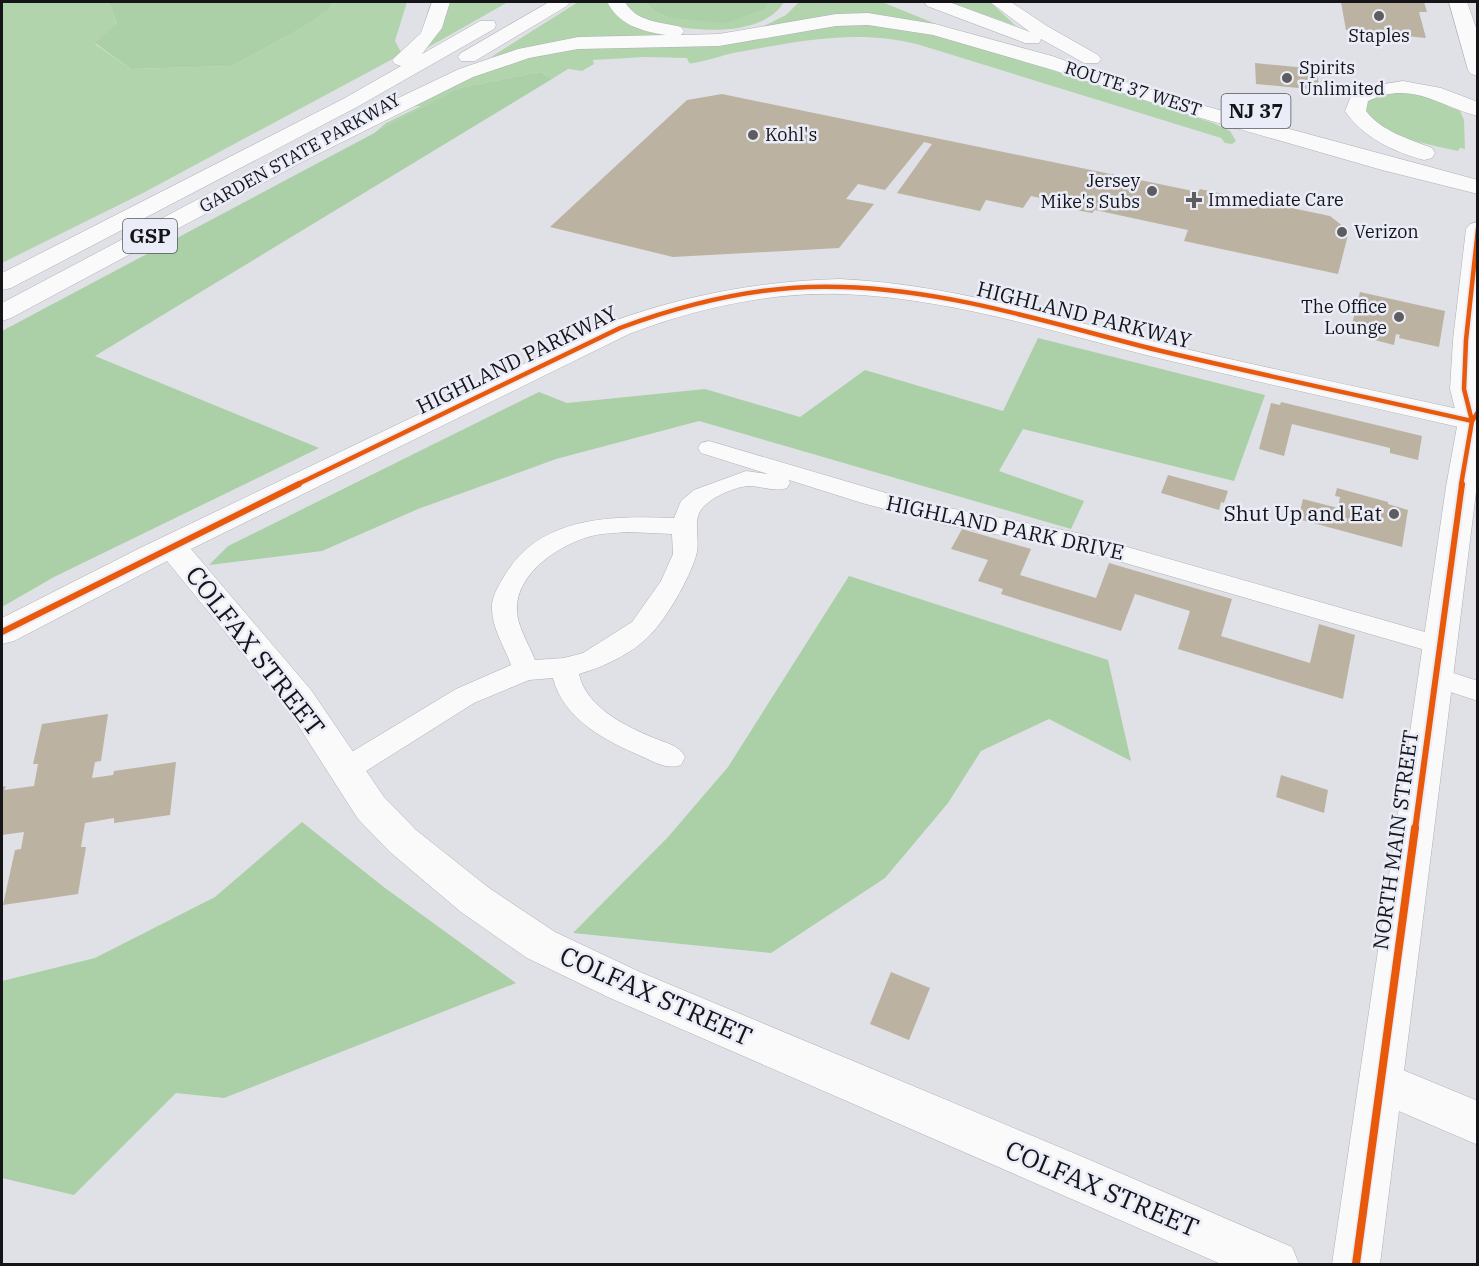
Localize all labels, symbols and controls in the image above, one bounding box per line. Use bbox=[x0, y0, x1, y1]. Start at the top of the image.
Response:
marker: Staples bbox=[1372, 9, 1386, 23]
place label: Staples bbox=[1348, 24, 1410, 47]
street label: ROUTE 37 WEST bbox=[1062, 56, 1205, 122]
place label: Spirits Unlimited bbox=[1299, 56, 1385, 100]
marker: Spirits Unlimited bbox=[1280, 71, 1294, 85]
street label: GARDEN STATE PARKWAY bbox=[195, 87, 405, 218]
road number: NJ 37 bbox=[1222, 94, 1290, 128]
place label: Kohl's bbox=[765, 123, 817, 146]
marker: Kohl's bbox=[746, 128, 760, 142]
place label: Jersey Mike's Subs bbox=[1041, 169, 1140, 213]
marker: Jersey Mike's Subs bbox=[1145, 184, 1159, 198]
place label: Immediate Care bbox=[1208, 188, 1344, 211]
marker: Immediate Care bbox=[1185, 191, 1203, 209]
road number: GSP bbox=[123, 219, 177, 253]
place label: Verizon bbox=[1354, 220, 1419, 243]
marker: Verizon bbox=[1335, 225, 1349, 239]
street label: HIGHLAND PARKWAY bbox=[974, 274, 1195, 354]
place label: The Office Lounge bbox=[1301, 295, 1387, 339]
street label: HIGHLAND PARKWAY bbox=[411, 298, 622, 420]
marker: The Office Lounge bbox=[1392, 310, 1406, 324]
street label: HIGHLAND PARK DRIVE bbox=[884, 488, 1127, 566]
place label: Shut Up and Eat bbox=[1223, 499, 1382, 527]
marker: Shut Up and Eat bbox=[1387, 507, 1401, 521]
street label: COLFAX STREET bbox=[179, 558, 333, 742]
street label: NORTH MAIN STREET bbox=[1366, 728, 1424, 952]
street label: COLFAX STREET bbox=[555, 937, 758, 1053]
street label: COLFAX STREET bbox=[1001, 1132, 1204, 1244]

